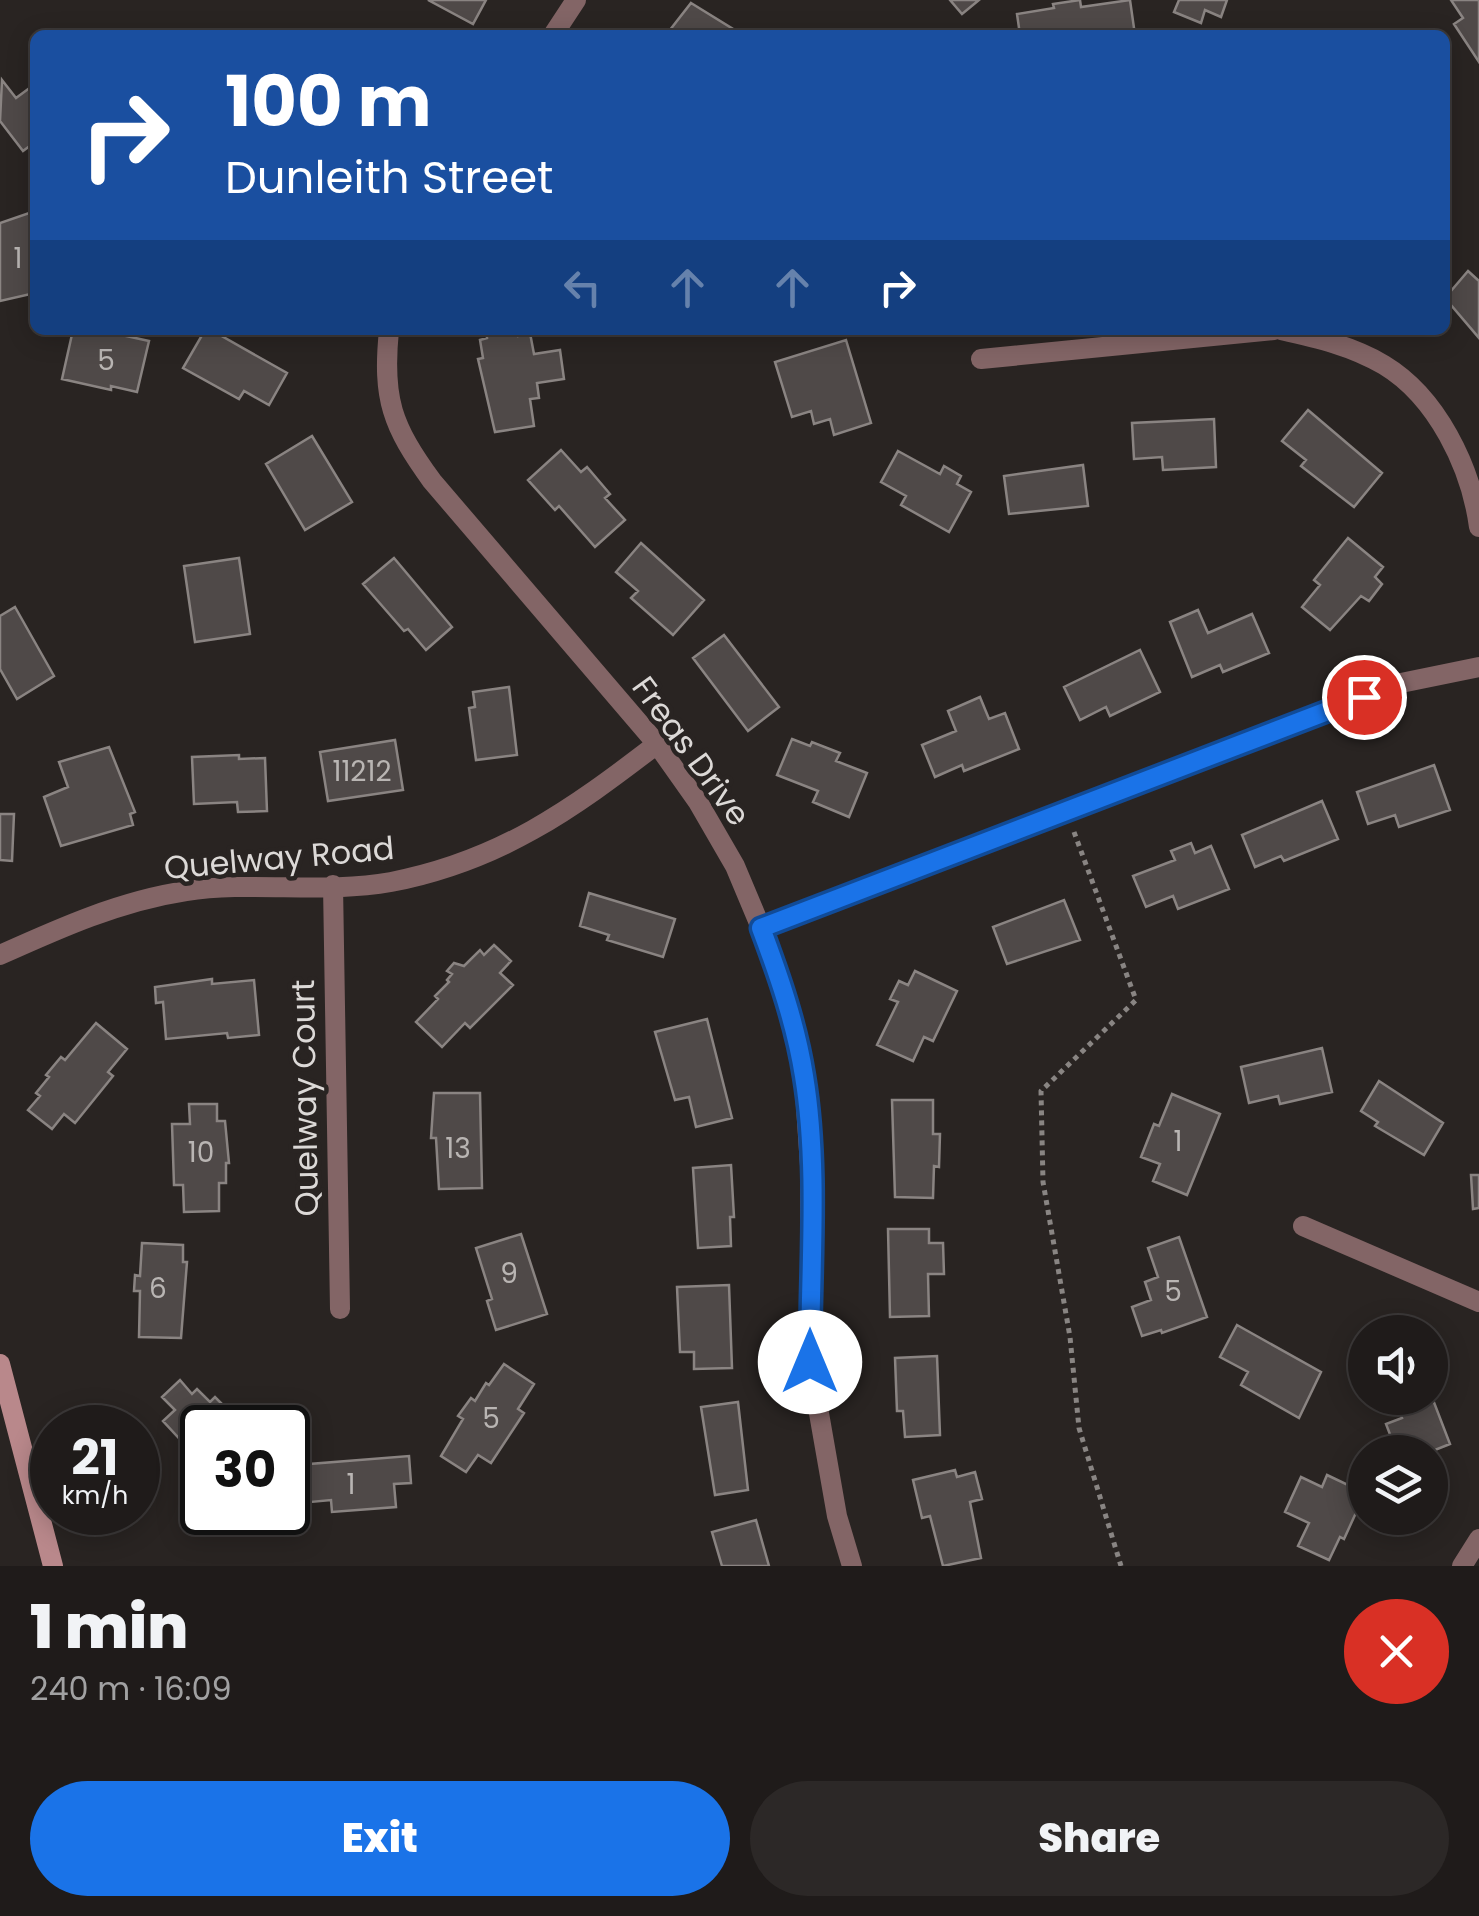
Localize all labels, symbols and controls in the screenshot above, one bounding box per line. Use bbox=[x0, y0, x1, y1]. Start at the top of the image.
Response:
text: 100 m bbox=[225, 52, 432, 151]
icon: right bbox=[60, 70, 190, 200]
text: Dunleith Street bbox=[225, 146, 553, 209]
house number: 1 bbox=[14, 239, 22, 278]
icon: left bbox=[555, 260, 610, 315]
icon: ahead bbox=[660, 260, 715, 315]
icon: ahead bbox=[765, 260, 820, 315]
icon: right bbox=[870, 260, 925, 315]
house number: 5 bbox=[97, 341, 115, 380]
pin bbox=[1322, 655, 1407, 740]
street label: Freas Drive bbox=[622, 667, 761, 835]
icon: arrive bbox=[1337, 670, 1392, 725]
house number: 11212 bbox=[332, 752, 392, 791]
street label: Quelway Road bbox=[162, 825, 396, 890]
street label: Quelway Court bbox=[280, 979, 329, 1217]
house number: 1 bbox=[1174, 1122, 1182, 1161]
house number: 13 bbox=[445, 1129, 471, 1168]
house number: 10 bbox=[188, 1133, 214, 1172]
house number: 9 bbox=[500, 1254, 518, 1293]
house number: 6 bbox=[149, 1269, 167, 1308]
house number: 5 bbox=[1164, 1272, 1182, 1311]
position arrow bbox=[758, 1310, 862, 1414]
map controls bbox=[1348, 1315, 1448, 1535]
button: sound bbox=[1348, 1315, 1448, 1415]
house number: 5 bbox=[482, 1399, 500, 1438]
speed limit sign: 30 bbox=[180, 1405, 310, 1535]
text: 21 bbox=[71, 1422, 119, 1493]
button: layers bbox=[1348, 1435, 1448, 1535]
house number: 1 bbox=[347, 1465, 355, 1504]
text: km/h bbox=[62, 1478, 128, 1513]
text: 1 min bbox=[30, 1585, 188, 1669]
button: close bbox=[1344, 1599, 1449, 1704]
text: 240 m · 16:09 bbox=[30, 1666, 232, 1711]
button: Exit bbox=[30, 1781, 730, 1896]
button: Share bbox=[750, 1781, 1449, 1896]

